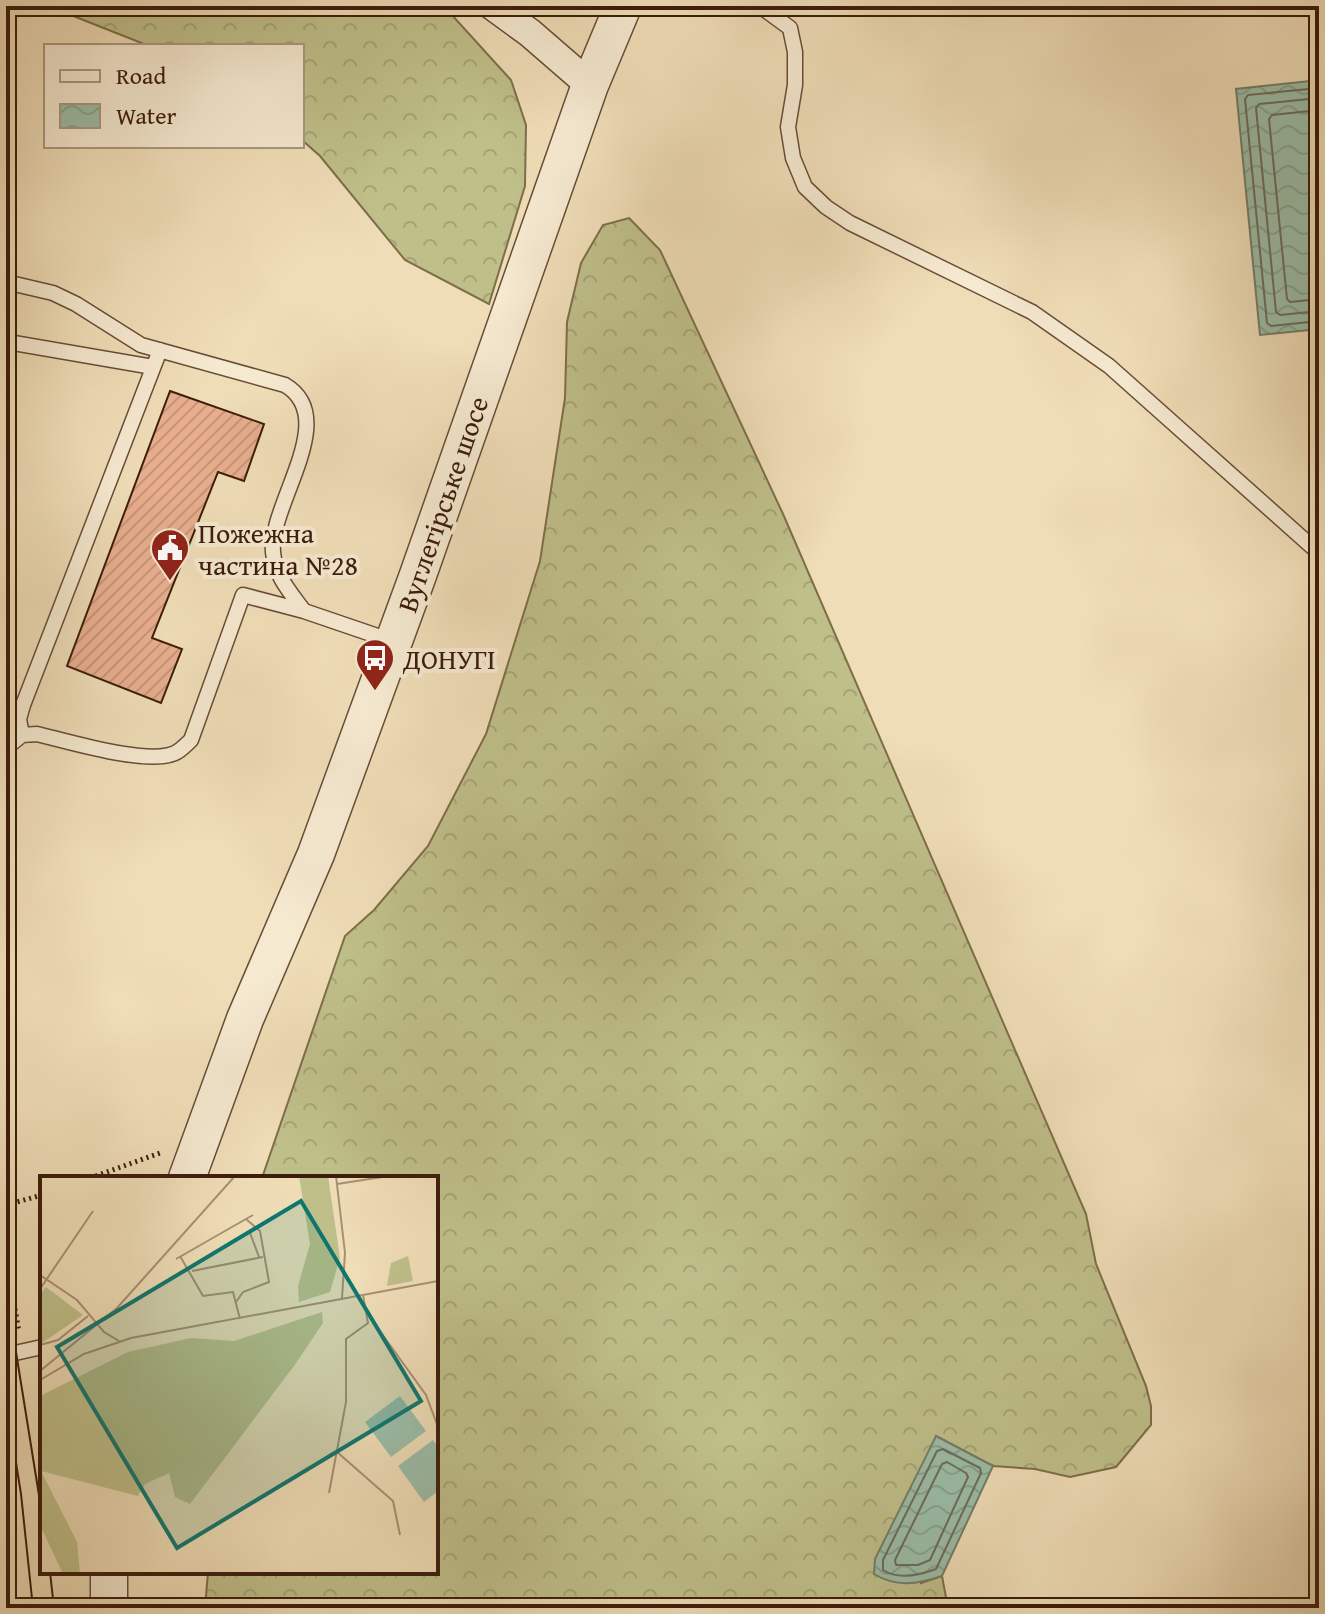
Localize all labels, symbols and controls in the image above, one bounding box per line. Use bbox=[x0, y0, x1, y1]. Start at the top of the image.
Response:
legend bbox=[44, 44, 304, 148]
text: Road bbox=[116, 58, 166, 93]
text: Water bbox=[116, 98, 177, 133]
street label: Вуглегірське шосе bbox=[386, 390, 498, 618]
place label: Пожежна частина №28 bbox=[198, 512, 358, 585]
public building icon: Пожежна частина №28 bbox=[149, 527, 191, 582]
bus stop icon: ДОНУГІ bbox=[354, 637, 396, 692]
place label: ДОНУГІ bbox=[402, 638, 496, 679]
inset map bbox=[40, 1176, 438, 1574]

